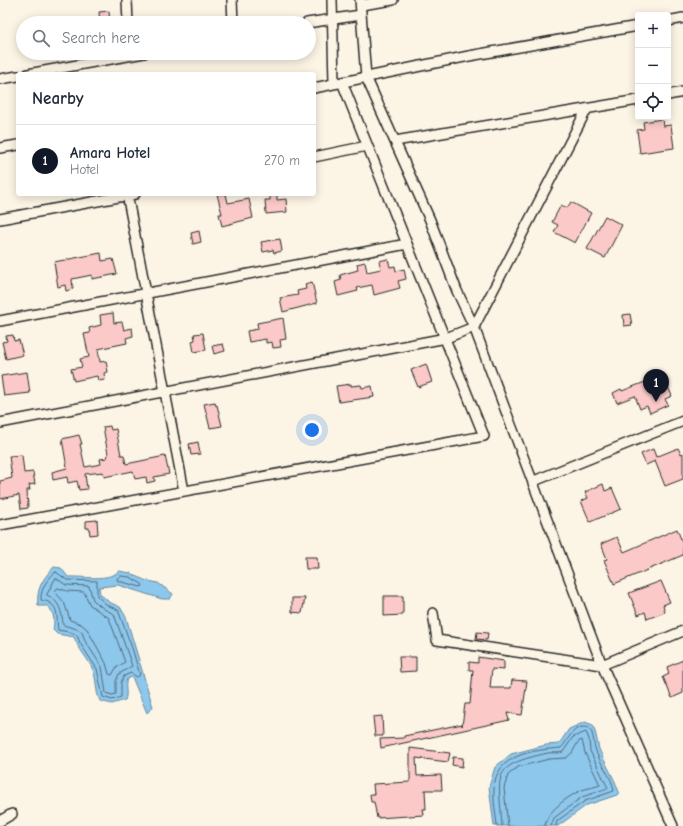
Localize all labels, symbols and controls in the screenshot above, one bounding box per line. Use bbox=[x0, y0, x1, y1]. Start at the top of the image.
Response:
map controls bbox=[635, 12, 671, 120]
button: + bbox=[635, 12, 671, 48]
search box bbox=[16, 16, 316, 60]
icon: search bbox=[30, 27, 52, 49]
text: Search here bbox=[62, 29, 140, 47]
button: − bbox=[635, 48, 671, 84]
button: locate bbox=[635, 84, 671, 120]
text: Nearby bbox=[32, 89, 83, 108]
text: Amara Hotel bbox=[70, 144, 150, 162]
text: 1 bbox=[42, 153, 48, 168]
text: 270 m bbox=[264, 153, 300, 168]
text: Hotel bbox=[70, 162, 99, 177]
pin: 1 bbox=[643, 369, 669, 402]
your location bbox=[302, 420, 322, 440]

